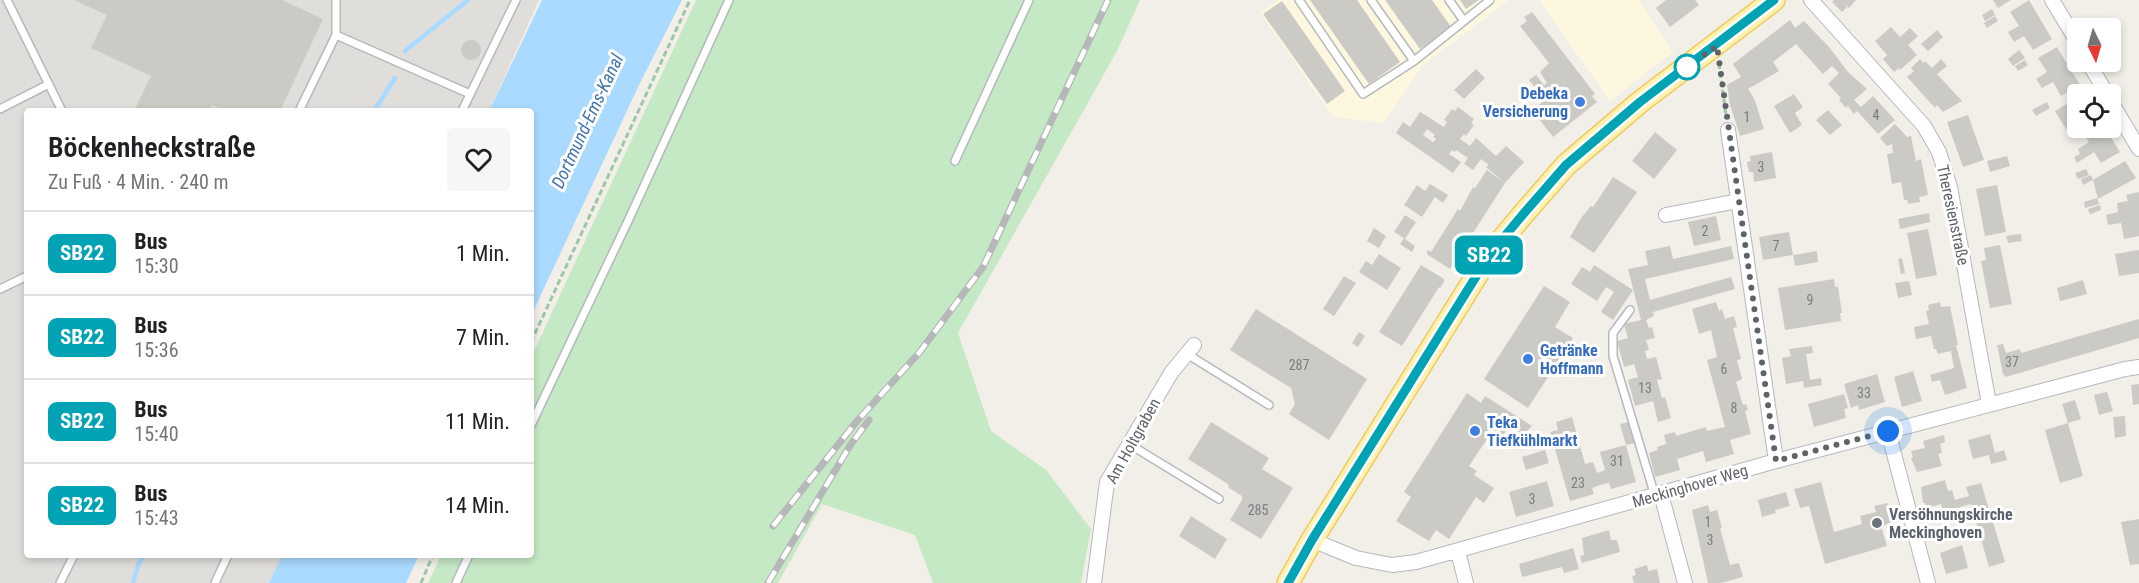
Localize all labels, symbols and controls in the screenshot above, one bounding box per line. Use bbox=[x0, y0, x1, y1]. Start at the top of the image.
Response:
north arrow bbox=[2067, 18, 2121, 72]
map controls bbox=[2067, 18, 2121, 138]
water label: Dortmund-Ems-Kanal bbox=[547, 50, 628, 191]
unlabelled marker bbox=[1674, 54, 1700, 80]
place label: Debeka Versicherung bbox=[1483, 84, 1568, 121]
button: locate bbox=[2067, 84, 2121, 138]
marker: Debeka Versicherung bbox=[1573, 95, 1587, 109]
house number: 4 bbox=[1873, 107, 1880, 123]
house number: 1 bbox=[1744, 109, 1750, 125]
button: heart bbox=[447, 128, 510, 191]
text: Böckenheckstraße bbox=[48, 131, 256, 164]
house number: 3 bbox=[1758, 159, 1764, 175]
street label: Theresienstraße bbox=[1933, 163, 1973, 267]
text: Zu Fuß · 4 Min. · 240 m bbox=[48, 170, 229, 194]
house number: 2 bbox=[1702, 223, 1709, 239]
text: Bus bbox=[134, 229, 168, 254]
line badge: SB22 bbox=[1447, 236, 1531, 274]
house number: 7 bbox=[1773, 238, 1780, 254]
text: SB22 bbox=[60, 241, 104, 265]
text: 1 Min. bbox=[456, 241, 510, 266]
text: SB22 bbox=[1467, 243, 1511, 267]
text: 15:30 bbox=[134, 254, 179, 278]
house number: 9 bbox=[1807, 292, 1813, 308]
text: Bus bbox=[134, 313, 168, 338]
text: SB22 bbox=[60, 325, 104, 349]
text: 7 Min. bbox=[456, 325, 510, 350]
text: 15:36 bbox=[134, 338, 179, 362]
place label: Getränke Hoffmann bbox=[1540, 341, 1604, 378]
marker: Getränke Hoffmann bbox=[1521, 352, 1535, 366]
house number: 37 bbox=[2005, 354, 2019, 370]
house number: 287 bbox=[1289, 357, 1309, 373]
house number: 6 bbox=[1721, 361, 1728, 377]
house number: 13 bbox=[1638, 380, 1652, 396]
house number: 33 bbox=[1857, 385, 1871, 401]
street label: Am Holtgraben bbox=[1102, 395, 1164, 487]
text: Bus bbox=[134, 397, 168, 422]
house number: 8 bbox=[1731, 400, 1738, 416]
text: SB22 bbox=[60, 409, 104, 433]
text: 11 Min. bbox=[445, 409, 510, 434]
place label: Teka Tiefkühlmarkt bbox=[1487, 413, 1577, 450]
your location bbox=[1873, 416, 1903, 446]
text: 15:40 bbox=[134, 422, 179, 446]
marker: Teka Tiefkühlmarkt bbox=[1468, 424, 1482, 438]
house number: 31 bbox=[1610, 453, 1624, 469]
street label: Meckinghover Weg bbox=[1630, 460, 1750, 512]
house number: 23 bbox=[1571, 475, 1585, 491]
text: Bus bbox=[134, 481, 168, 506]
house number: 3 bbox=[1529, 491, 1535, 507]
text: SB22 bbox=[60, 493, 104, 517]
text: 14 Min. bbox=[445, 493, 510, 518]
house number: 285 bbox=[1248, 502, 1268, 518]
place label: Versöhnungskirche Meckinghoven bbox=[1889, 505, 2013, 542]
text: 15:43 bbox=[134, 506, 179, 530]
house number: 1 bbox=[1705, 514, 1711, 530]
marker: Versöhnungskirche Meckinghoven bbox=[1870, 516, 1884, 530]
house number: 3 bbox=[1707, 532, 1713, 548]

